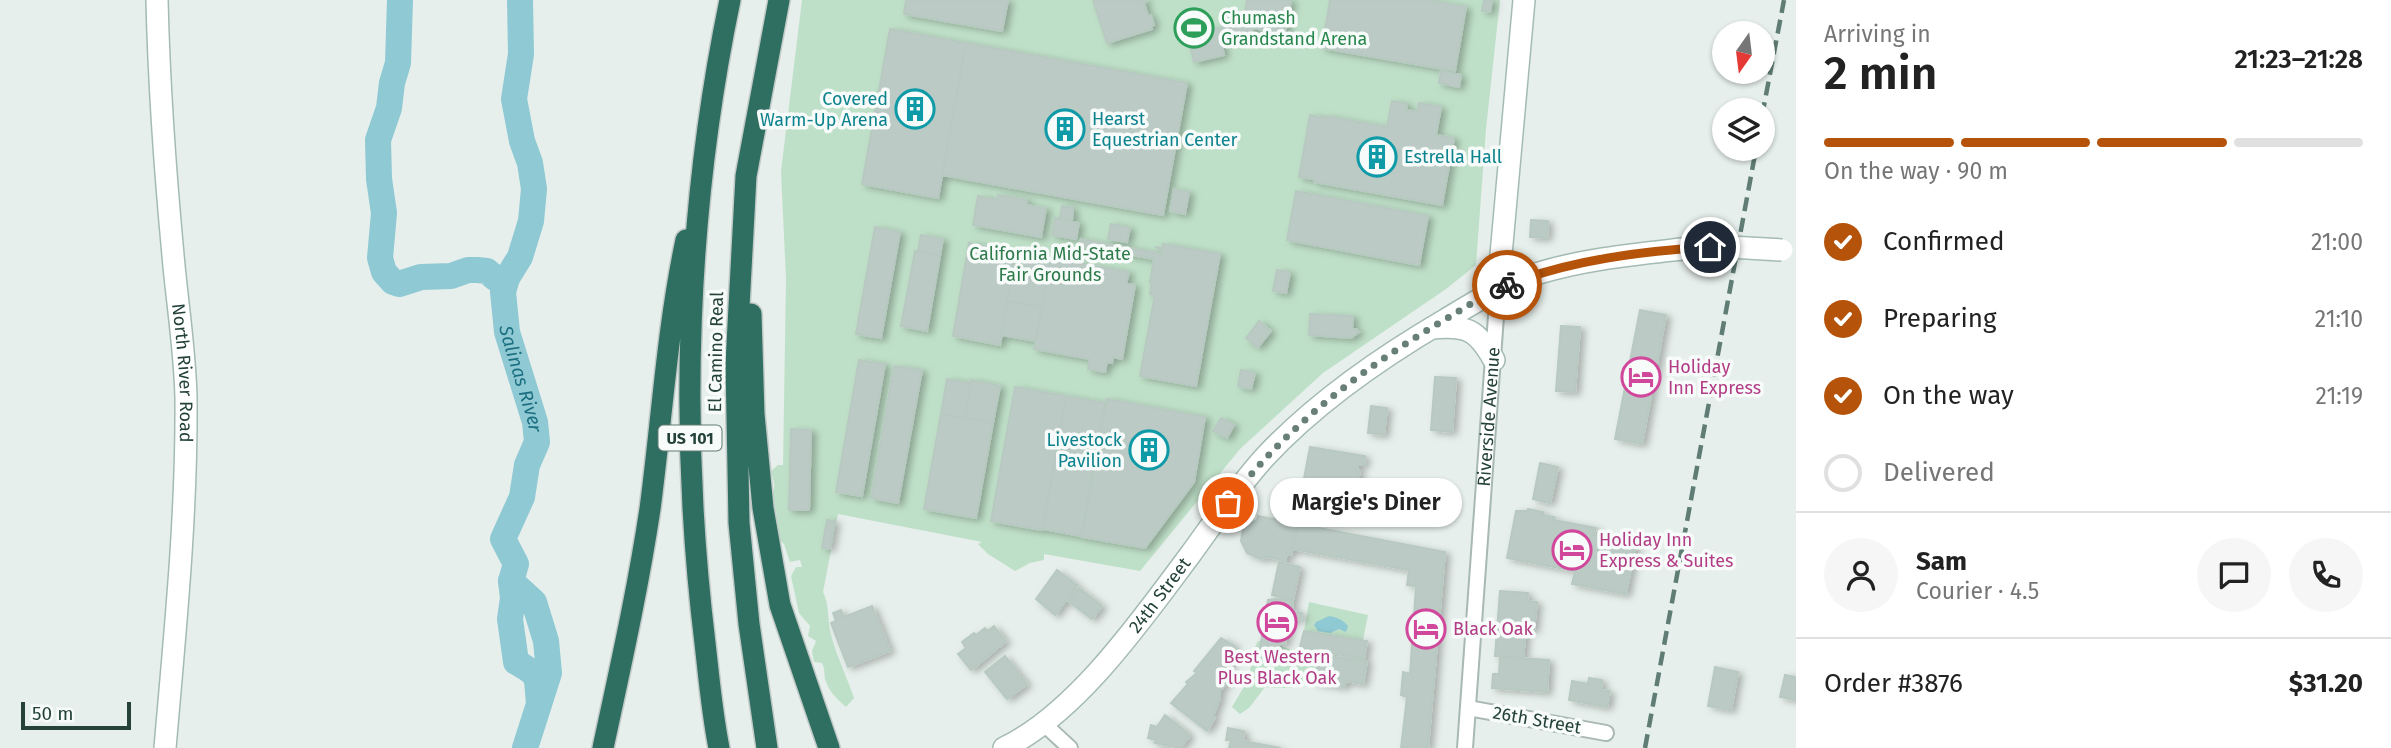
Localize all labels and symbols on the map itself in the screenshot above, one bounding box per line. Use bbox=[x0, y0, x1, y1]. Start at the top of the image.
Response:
sports icon: Chumash Grandstand Arena bbox=[1173, 7, 1215, 49]
place label: Chumash Grandstand Arena bbox=[1221, 7, 1367, 50]
north arrow bbox=[1712, 21, 1774, 84]
place label: Covered Warm-Up Arena bbox=[760, 88, 888, 131]
building icon: Covered Warm-Up Arena bbox=[894, 88, 936, 130]
building icon: Hearst Equestrian Center bbox=[1044, 108, 1086, 150]
place label: Hearst Equestrian Center bbox=[1092, 108, 1237, 151]
building icon: Estrella Hall bbox=[1356, 136, 1398, 178]
place label: Estrella Hall bbox=[1404, 146, 1502, 168]
pin bbox=[1680, 217, 1740, 277]
park label: California Mid-State Fair Grounds bbox=[969, 243, 1131, 286]
courier bbox=[1472, 250, 1542, 320]
street label: El Camino Real bbox=[704, 291, 728, 413]
street label: North River Road bbox=[167, 302, 197, 443]
water label: Salinas River bbox=[494, 324, 547, 434]
street label: Riverside Avenue bbox=[1473, 346, 1505, 487]
hotel icon: Holiday Inn Express bbox=[1620, 356, 1662, 398]
place label: Holiday Inn Express bbox=[1668, 356, 1761, 399]
road number: US 101 bbox=[658, 426, 722, 450]
place label: Livestock Pavilion bbox=[1046, 429, 1123, 472]
building icon: Livestock Pavilion bbox=[1128, 429, 1170, 471]
pin bbox=[1198, 473, 1258, 533]
callout: Margie's Diner bbox=[1270, 478, 1462, 528]
hotel icon: Holiday Inn Express & Suites bbox=[1551, 529, 1593, 571]
place label: Holiday Inn Express & Suites bbox=[1599, 529, 1733, 572]
street label: 24th Street bbox=[1124, 553, 1196, 637]
hotel icon: Best Western Plus Black Oak bbox=[1256, 601, 1298, 643]
hotel icon: Black Oak bbox=[1405, 608, 1447, 650]
place label: Black Oak bbox=[1453, 618, 1534, 640]
place label: Best Western Plus Black Oak bbox=[1218, 646, 1337, 689]
scale bar bbox=[21, 699, 131, 731]
street label: 26th Street bbox=[1491, 701, 1583, 739]

